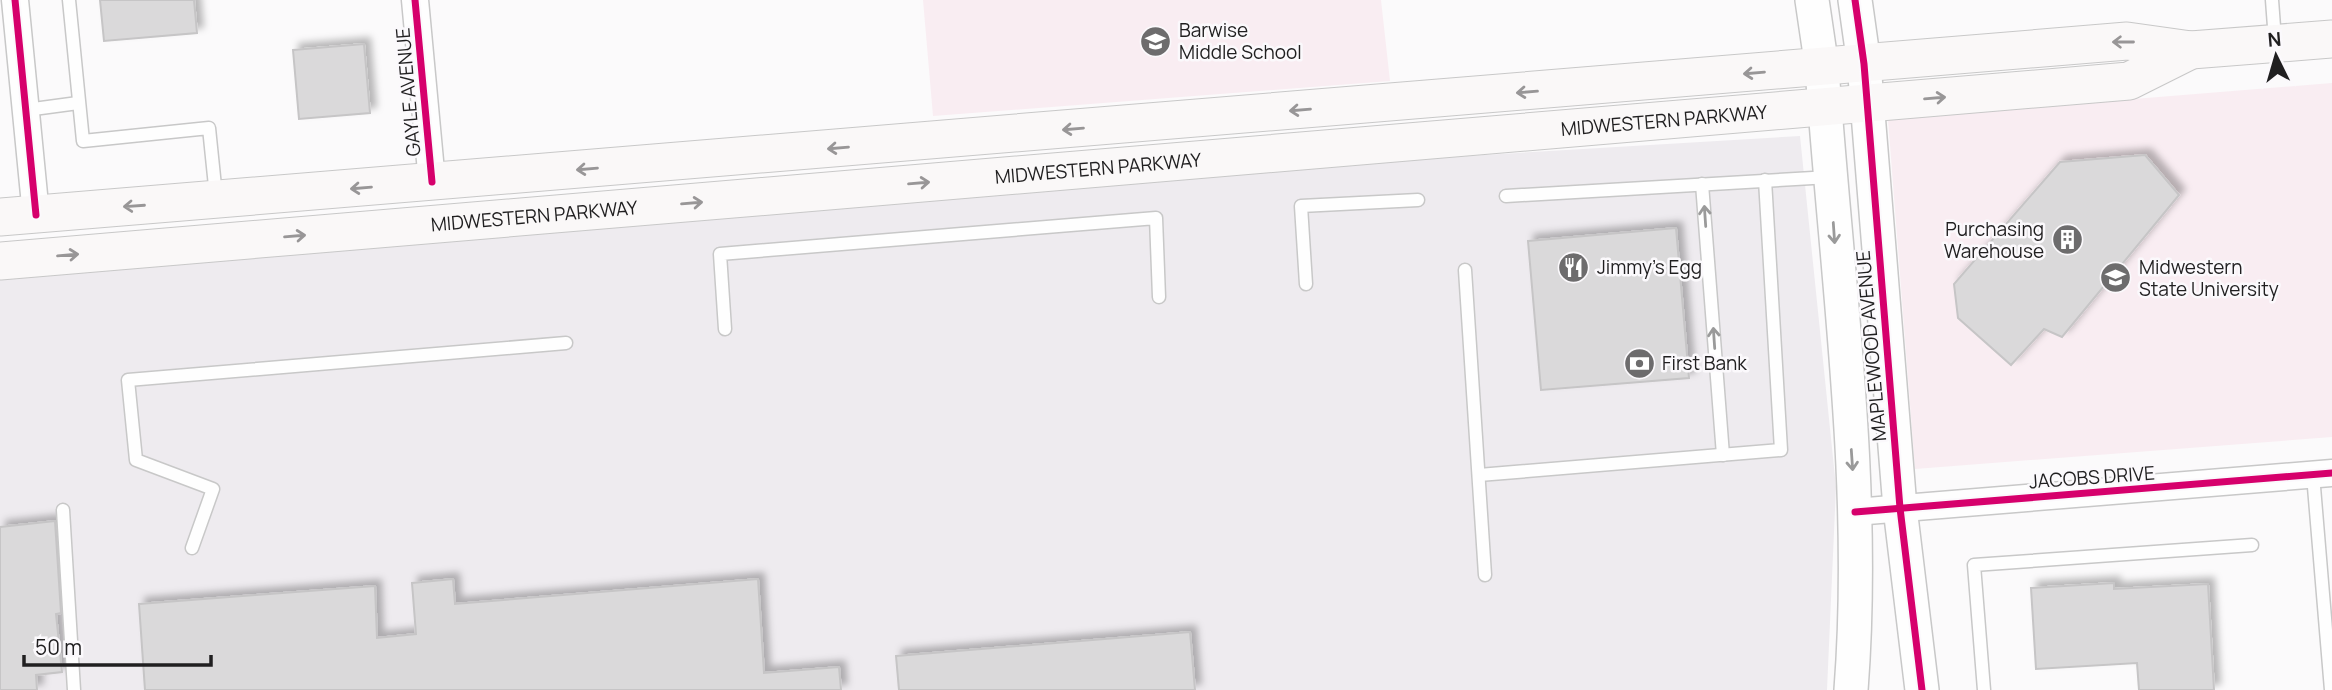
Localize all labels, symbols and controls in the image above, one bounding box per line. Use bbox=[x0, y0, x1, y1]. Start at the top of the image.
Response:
place label: Barwise Middle School bbox=[1179, 17, 1302, 65]
north arrow bbox=[2241, 21, 2311, 91]
school or university icon: Barwise Middle School bbox=[1139, 24, 1173, 58]
text: N bbox=[2267, 26, 2282, 53]
street label: GAYLE AVENUE bbox=[389, 27, 427, 157]
one-way arrow bbox=[2112, 35, 2135, 49]
one-way arrow bbox=[1743, 67, 1765, 80]
one-way arrow bbox=[1516, 86, 1539, 99]
one-way arrow bbox=[1924, 91, 1946, 104]
street label: MIDWESTERN PARKWAY bbox=[1560, 99, 1769, 142]
one-way arrow bbox=[1289, 104, 1312, 117]
one-way arrow bbox=[1063, 123, 1085, 136]
one-way arrow bbox=[828, 142, 850, 155]
street label: MIDWESTERN PARKWAY bbox=[994, 146, 1203, 190]
one-way arrow bbox=[576, 163, 599, 176]
one-way arrow bbox=[907, 176, 930, 189]
one-way arrow bbox=[350, 182, 372, 195]
street label: MIDWESTERN PARKWAY bbox=[430, 194, 639, 238]
one-way arrow bbox=[681, 196, 703, 209]
one-way arrow bbox=[123, 200, 146, 213]
one-way arrow bbox=[1698, 205, 1711, 227]
place label: Purchasing Warehouse bbox=[1944, 216, 2044, 264]
one-way arrow bbox=[1828, 222, 1841, 245]
building icon: Purchasing Warehouse bbox=[2050, 223, 2084, 257]
one-way arrow bbox=[283, 229, 305, 242]
one-way arrow bbox=[56, 248, 79, 261]
street label: MAPLEWOOD AVENUE bbox=[1850, 249, 1892, 443]
restaurant icon: Jimmy's Egg bbox=[1557, 250, 1591, 284]
place label: Jimmy's Egg bbox=[1597, 254, 1702, 280]
place label: Midwestern State University bbox=[2139, 254, 2279, 302]
school or university icon: Midwestern State University bbox=[2099, 261, 2133, 295]
one-way arrow bbox=[1707, 327, 1720, 349]
bank icon: First Bank bbox=[1622, 346, 1656, 380]
place label: First Bank bbox=[1662, 350, 1747, 376]
one-way arrow bbox=[1846, 448, 1859, 471]
street label: JACOBS DRIVE bbox=[2028, 460, 2156, 494]
scale bar bbox=[24, 624, 212, 668]
text: 50 m bbox=[35, 633, 82, 661]

